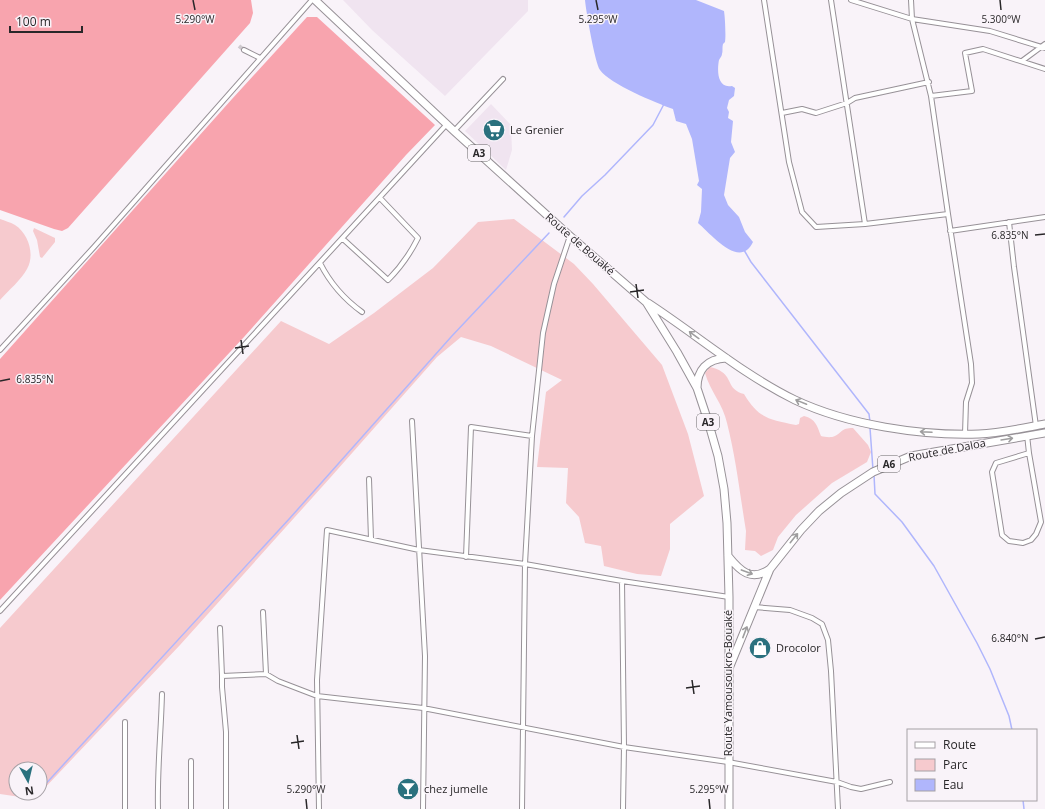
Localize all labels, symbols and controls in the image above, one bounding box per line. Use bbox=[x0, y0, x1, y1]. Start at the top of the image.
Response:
scale bar bbox=[10, 8, 82, 34]
text: 5.290°W bbox=[175, 12, 215, 26]
text: 5.295°W bbox=[578, 12, 618, 26]
text: 5.300°W bbox=[981, 12, 1021, 26]
text: 100 m bbox=[16, 13, 51, 30]
supermarket icon: Le Grenier bbox=[481, 117, 507, 143]
place label: Le Grenier bbox=[510, 122, 564, 137]
road number: A3 bbox=[468, 145, 490, 161]
street label: Route de Bouaké bbox=[542, 209, 618, 278]
text: 6.835°N bbox=[991, 228, 1029, 242]
one-way arrow bbox=[689, 331, 700, 339]
text: 6.835°N bbox=[16, 372, 54, 386]
one-way arrow bbox=[795, 397, 807, 405]
road number: A3 bbox=[697, 414, 719, 430]
one-way arrow bbox=[920, 429, 933, 436]
street label: Route de Daloa bbox=[907, 435, 987, 464]
one-way arrow bbox=[1000, 435, 1013, 443]
road number: A6 bbox=[878, 456, 900, 472]
one-way arrow bbox=[790, 533, 799, 544]
one-way arrow bbox=[740, 569, 752, 577]
street label: Route Yamousoukro-Bouaké bbox=[720, 610, 735, 756]
one-way arrow bbox=[741, 626, 749, 638]
text: 6.840°N bbox=[991, 631, 1029, 645]
shop icon: Drocolor bbox=[747, 635, 773, 661]
place label: Drocolor bbox=[776, 640, 821, 655]
legend bbox=[907, 729, 1037, 801]
text: Route bbox=[943, 736, 976, 753]
text: Parc bbox=[943, 756, 968, 773]
north arrow bbox=[8, 761, 48, 801]
bar icon: chez jumelle bbox=[395, 776, 421, 802]
text: Eau bbox=[943, 776, 964, 793]
place label: chez jumelle bbox=[424, 781, 488, 796]
text: 5.290°W bbox=[286, 782, 326, 796]
text: 5.295°W bbox=[689, 782, 729, 796]
text: N bbox=[24, 783, 35, 799]

